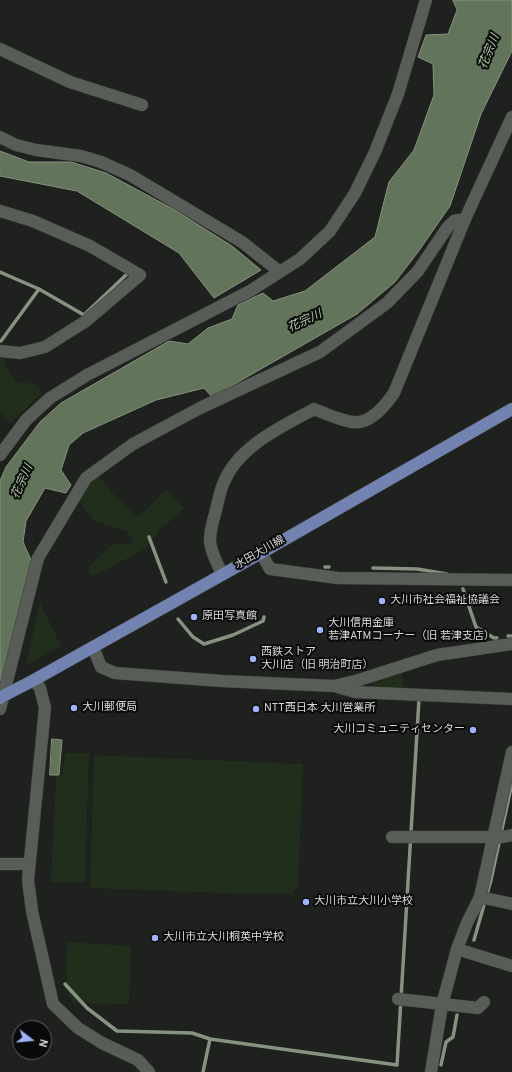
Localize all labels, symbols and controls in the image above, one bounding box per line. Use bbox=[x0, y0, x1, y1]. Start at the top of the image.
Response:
water label: 花宗川 bbox=[477, 33, 503, 71]
water label: 花宗川 bbox=[286, 308, 324, 336]
water label: 花宗川 bbox=[9, 463, 37, 501]
street label: 水田大川線 bbox=[233, 534, 287, 572]
place label: 大川市社会福祉協議会 bbox=[390, 594, 500, 608]
marker: 大川市社会福祉協議会 bbox=[377, 596, 387, 606]
place label: 原田写真館 bbox=[202, 610, 257, 624]
marker: 原田写真館 bbox=[189, 612, 199, 622]
place label: 大川信用金庫 若津ATMコーナー（旧 若津支店） bbox=[328, 617, 495, 643]
marker: 大川信用金庫 若津ATMコーナー（旧 若津支店） bbox=[315, 625, 325, 635]
place label: 西鉄ストア 大川店（旧 明治町店） bbox=[261, 646, 374, 672]
marker: 西鉄ストア 大川店（旧 明治町店） bbox=[248, 654, 258, 664]
place label: 大川郵便局 bbox=[82, 701, 137, 715]
place label: NTT西日本 大川営業所 bbox=[264, 702, 375, 716]
marker: 大川郵便局 bbox=[69, 703, 79, 713]
marker: NTT西日本 大川営業所 bbox=[251, 704, 261, 714]
place label: 大川コミュニティセンター bbox=[333, 723, 465, 737]
marker: 大川コミュニティセンター bbox=[468, 725, 478, 735]
place label: 大川市立大川小学校 bbox=[314, 895, 413, 909]
marker: 大川市立大川小学校 bbox=[301, 897, 311, 907]
place label: 大川市立大川桐英中学校 bbox=[163, 931, 284, 945]
marker: 大川市立大川桐英中学校 bbox=[150, 933, 160, 943]
north arrow bbox=[12, 1020, 52, 1060]
text: N bbox=[35, 1037, 50, 1049]

